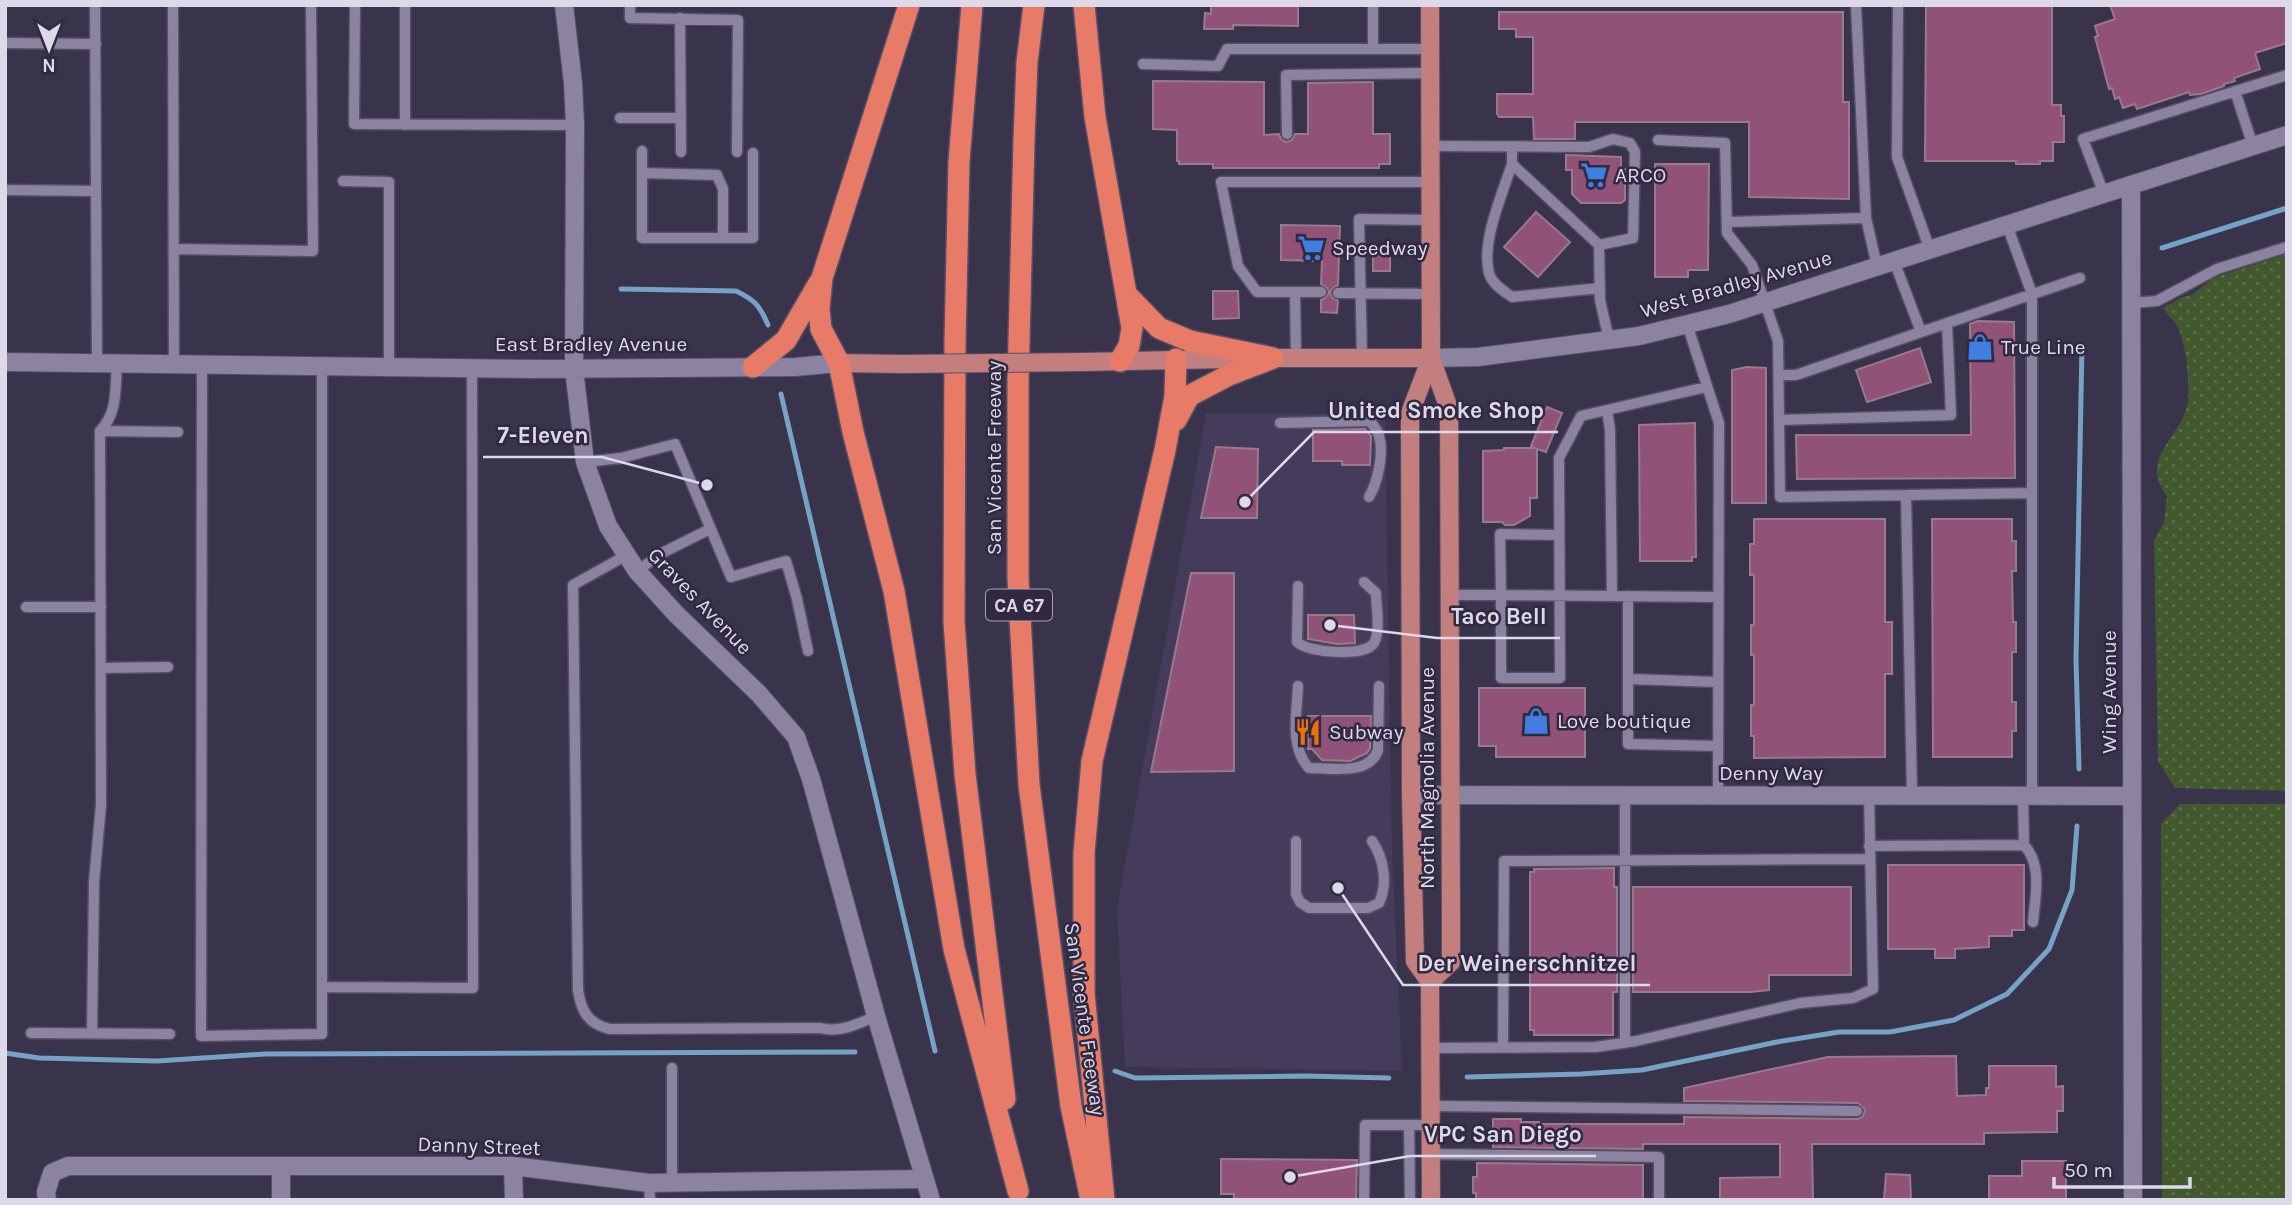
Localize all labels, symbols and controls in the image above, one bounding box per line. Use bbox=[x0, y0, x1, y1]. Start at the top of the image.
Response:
north arrow bbox=[14, 14, 84, 84]
text: N bbox=[42, 54, 56, 76]
supermarket icon: ARCO bbox=[1579, 160, 1609, 190]
place label: ARCO bbox=[1615, 163, 1666, 187]
supermarket icon: Speedway bbox=[1296, 233, 1326, 263]
place label: Speedway bbox=[1332, 236, 1428, 260]
street label: West Bradley Avenue bbox=[1638, 245, 1834, 323]
street label: East Bradley Avenue bbox=[495, 332, 687, 356]
shop icon: True Line bbox=[1965, 332, 1995, 362]
place label: True Line bbox=[2001, 335, 2086, 359]
street label: San Vicente Freeway bbox=[982, 360, 1006, 555]
callout: United Smoke Shop bbox=[1314, 388, 1558, 432]
text: United Smoke Shop bbox=[1328, 397, 1544, 424]
callout: 7-Eleven bbox=[483, 413, 602, 457]
text: 7-Eleven bbox=[497, 422, 589, 449]
street label: Graves Avenue bbox=[643, 543, 757, 659]
road number: CA 67 bbox=[986, 590, 1052, 620]
callout: Taco Bell bbox=[1437, 594, 1560, 638]
text: Taco Bell bbox=[1451, 603, 1547, 630]
street label: Wing Avenue bbox=[2097, 630, 2121, 754]
street label: North Magnolia Avenue bbox=[1415, 667, 1439, 889]
shop icon: Love boutique bbox=[1521, 706, 1551, 736]
place label: Love boutique bbox=[1557, 709, 1691, 733]
restaurant icon: Subway bbox=[1293, 717, 1323, 747]
place label: Subway bbox=[1329, 720, 1404, 744]
street label: Denny Way bbox=[1719, 761, 1823, 785]
street label: San Vicente Freeway bbox=[1060, 921, 1110, 1117]
callout: Der Weinerschnitzel bbox=[1403, 941, 1650, 985]
text: Der Weinerschnitzel bbox=[1417, 950, 1637, 977]
callout: VPC San Diego bbox=[1410, 1112, 1596, 1156]
text: VPC San Diego bbox=[1424, 1121, 1582, 1148]
street label: Danny Street bbox=[417, 1132, 541, 1160]
scale bar bbox=[2054, 1146, 2190, 1190]
text: 50 m bbox=[2064, 1158, 2113, 1182]

